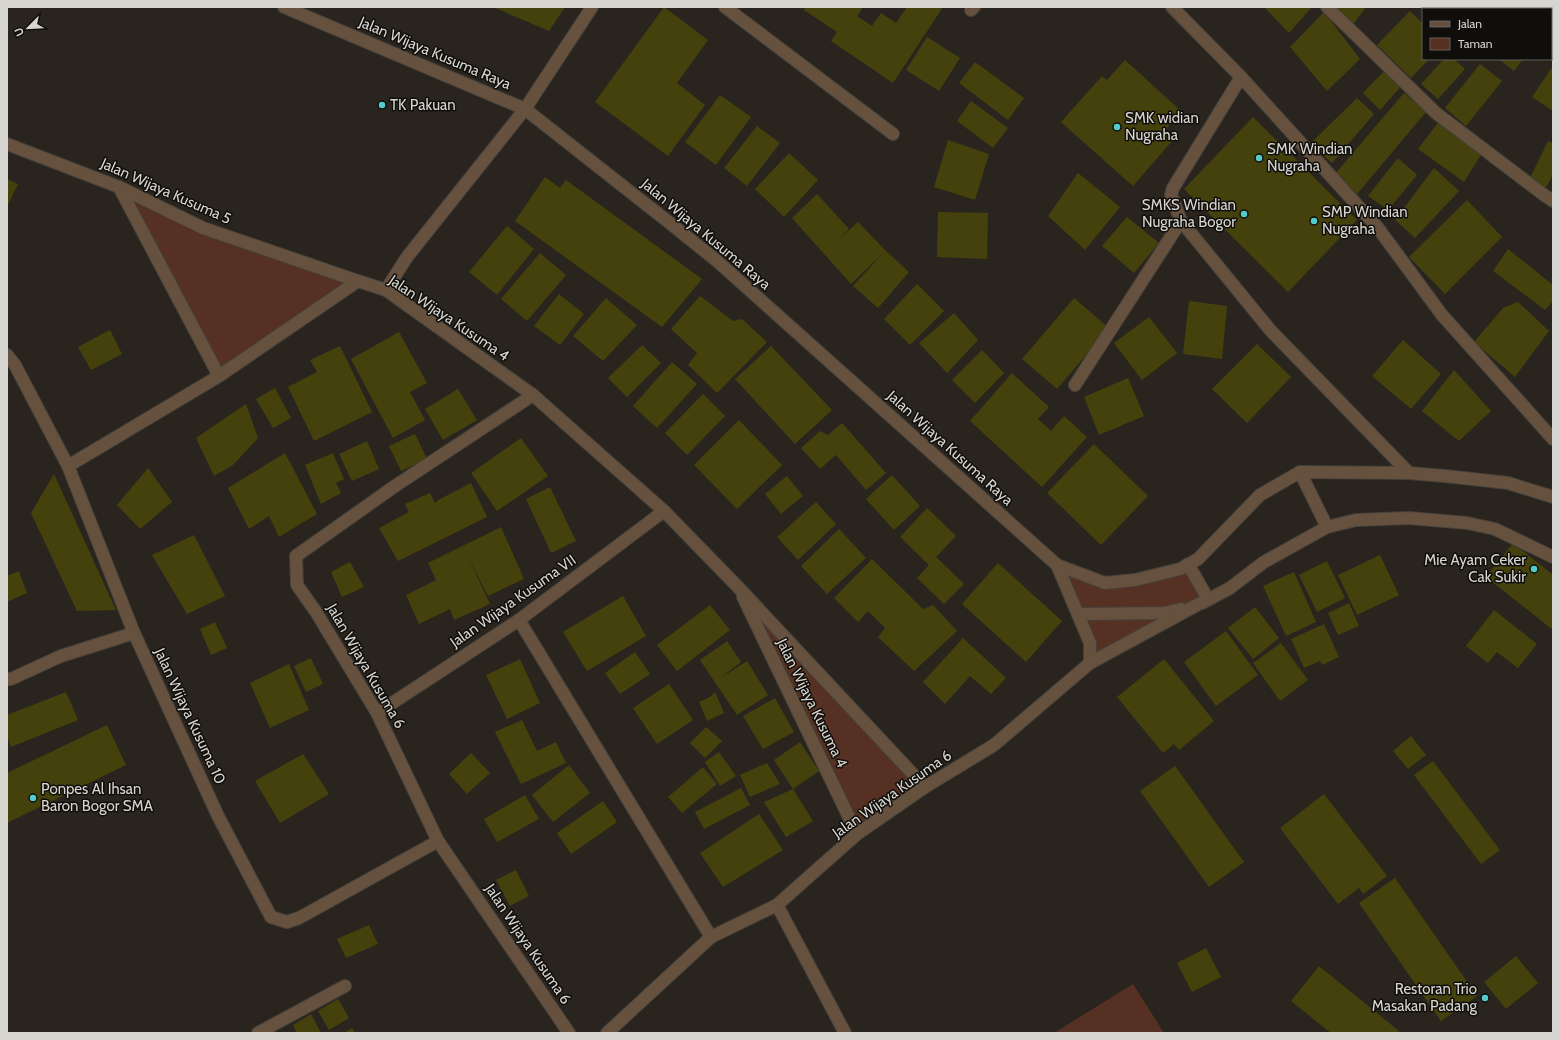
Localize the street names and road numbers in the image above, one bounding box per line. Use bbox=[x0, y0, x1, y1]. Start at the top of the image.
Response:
street label: Jalan Wijaya Kusuma Raya bbox=[355, 12, 514, 93]
street label: Jalan Wijaya Kusuma 5 bbox=[97, 154, 234, 228]
street label: Jalan Wijaya Kusuma Raya bbox=[637, 174, 775, 294]
street label: Jalan Wijaya Kusuma 4 bbox=[385, 270, 513, 365]
street label: Jalan Wijaya Kusuma Raya bbox=[883, 386, 1017, 510]
street label: Jalan Wijaya Kusuma VII bbox=[446, 551, 579, 652]
street label: Jalan Wijaya Kusuma 6 bbox=[322, 600, 409, 732]
street label: Jalan Wijaya Kusuma 4 bbox=[773, 635, 851, 771]
street label: Jalan Wijaya Kusuma 10 bbox=[150, 644, 229, 787]
street label: Jalan Wijaya Kusuma 6 bbox=[828, 746, 955, 842]
street label: Jalan Wijaya Kusuma 6 bbox=[481, 880, 575, 1008]

